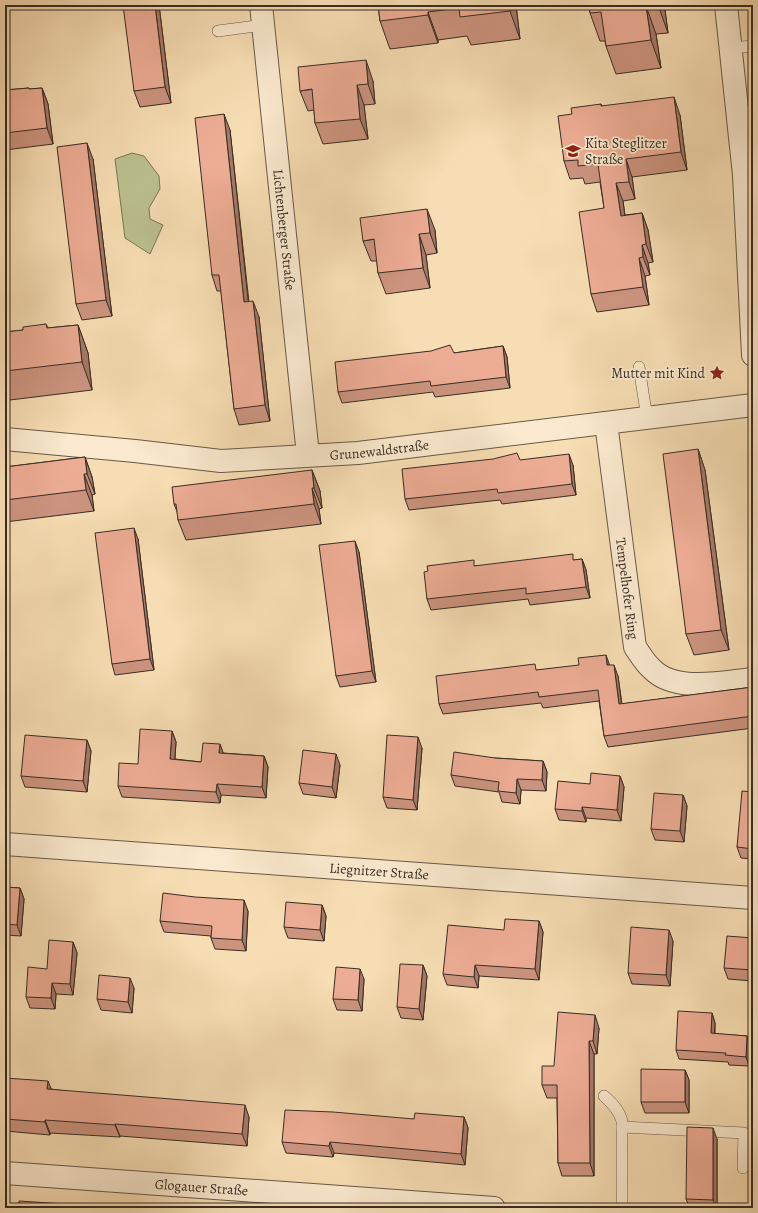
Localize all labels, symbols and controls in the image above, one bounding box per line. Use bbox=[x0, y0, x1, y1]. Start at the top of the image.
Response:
place label: Kita Steglitzer Straße bbox=[585, 134, 668, 169]
school or university icon: Kita Steglitzer Straße bbox=[564, 142, 582, 160]
street label: Lichtenberger Straße bbox=[269, 168, 300, 291]
place label: Mutter mit Kind bbox=[611, 364, 705, 383]
place icon: Mutter mit Kind bbox=[708, 364, 726, 382]
street label: Grunewaldstraße bbox=[329, 435, 430, 464]
street label: Tempelhofer Ring bbox=[611, 537, 643, 641]
street label: Liegnitzer Straße bbox=[329, 858, 429, 884]
street label: Glogauer Straße bbox=[154, 1174, 249, 1200]

